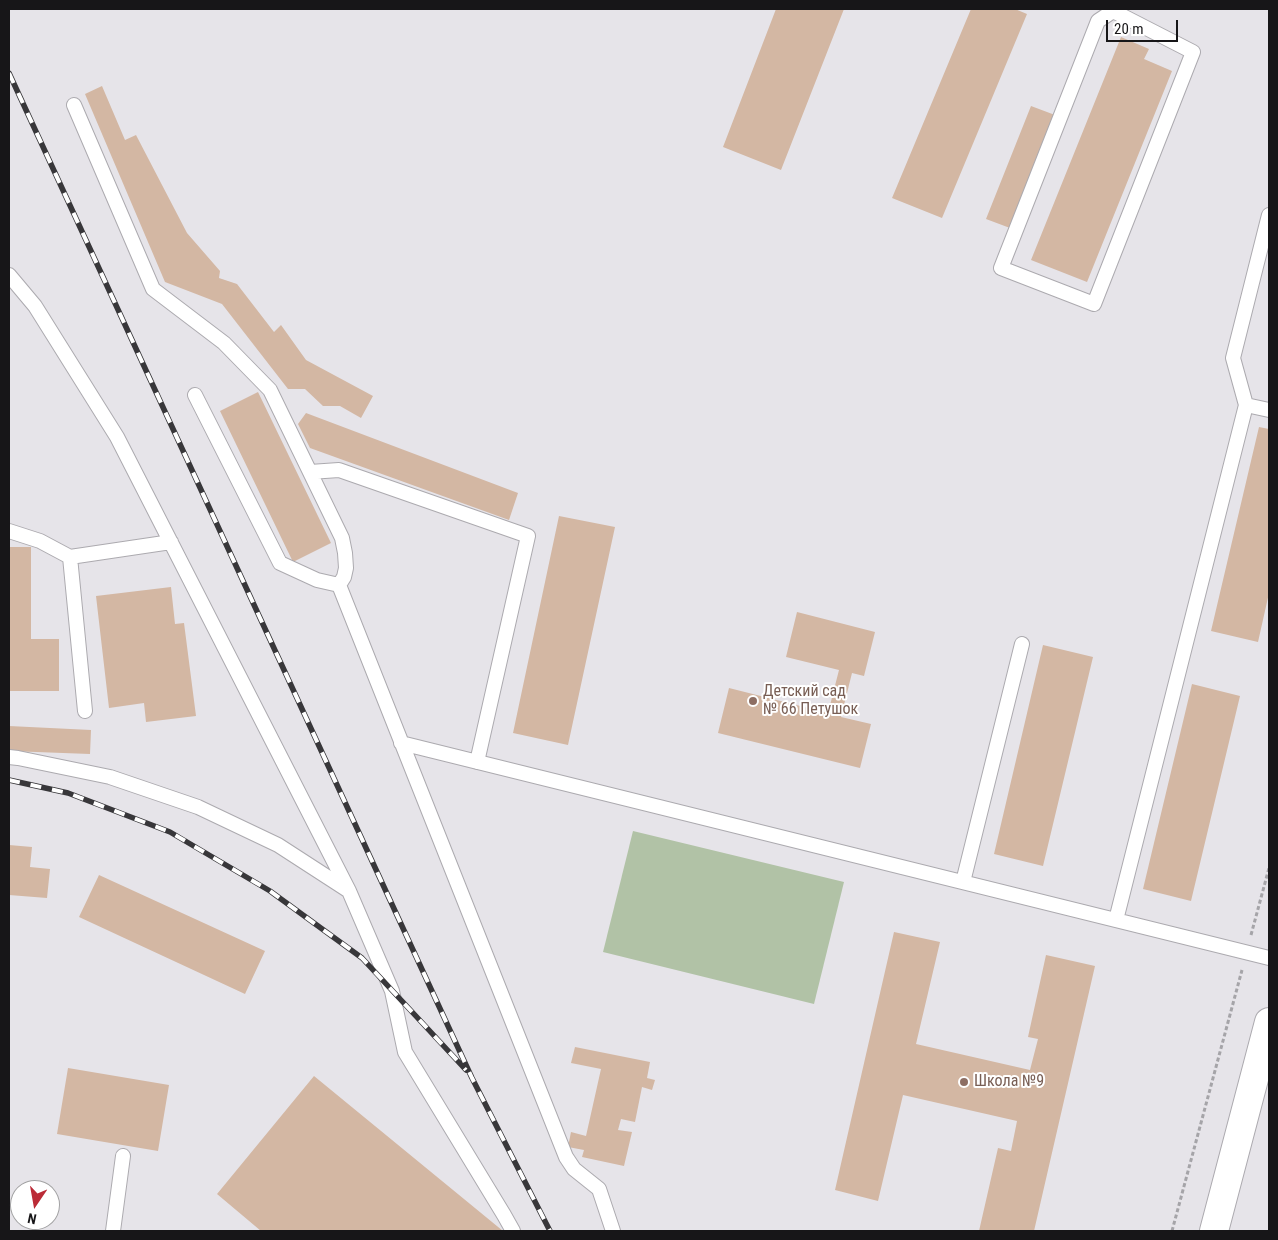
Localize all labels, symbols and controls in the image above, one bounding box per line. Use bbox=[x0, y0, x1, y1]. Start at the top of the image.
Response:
scale bar bbox=[1108, 10, 1180, 42]
text: 20 m bbox=[1114, 20, 1144, 38]
place label: Детский сад № 66 Петушок bbox=[763, 682, 858, 720]
marker: Детский сад № 66 Петушок bbox=[747, 695, 759, 707]
place label: Школа №9 bbox=[974, 1072, 1044, 1092]
marker: Школа №9 bbox=[958, 1076, 970, 1088]
north arrow bbox=[10, 1180, 60, 1230]
text: N bbox=[26, 1210, 38, 1227]

